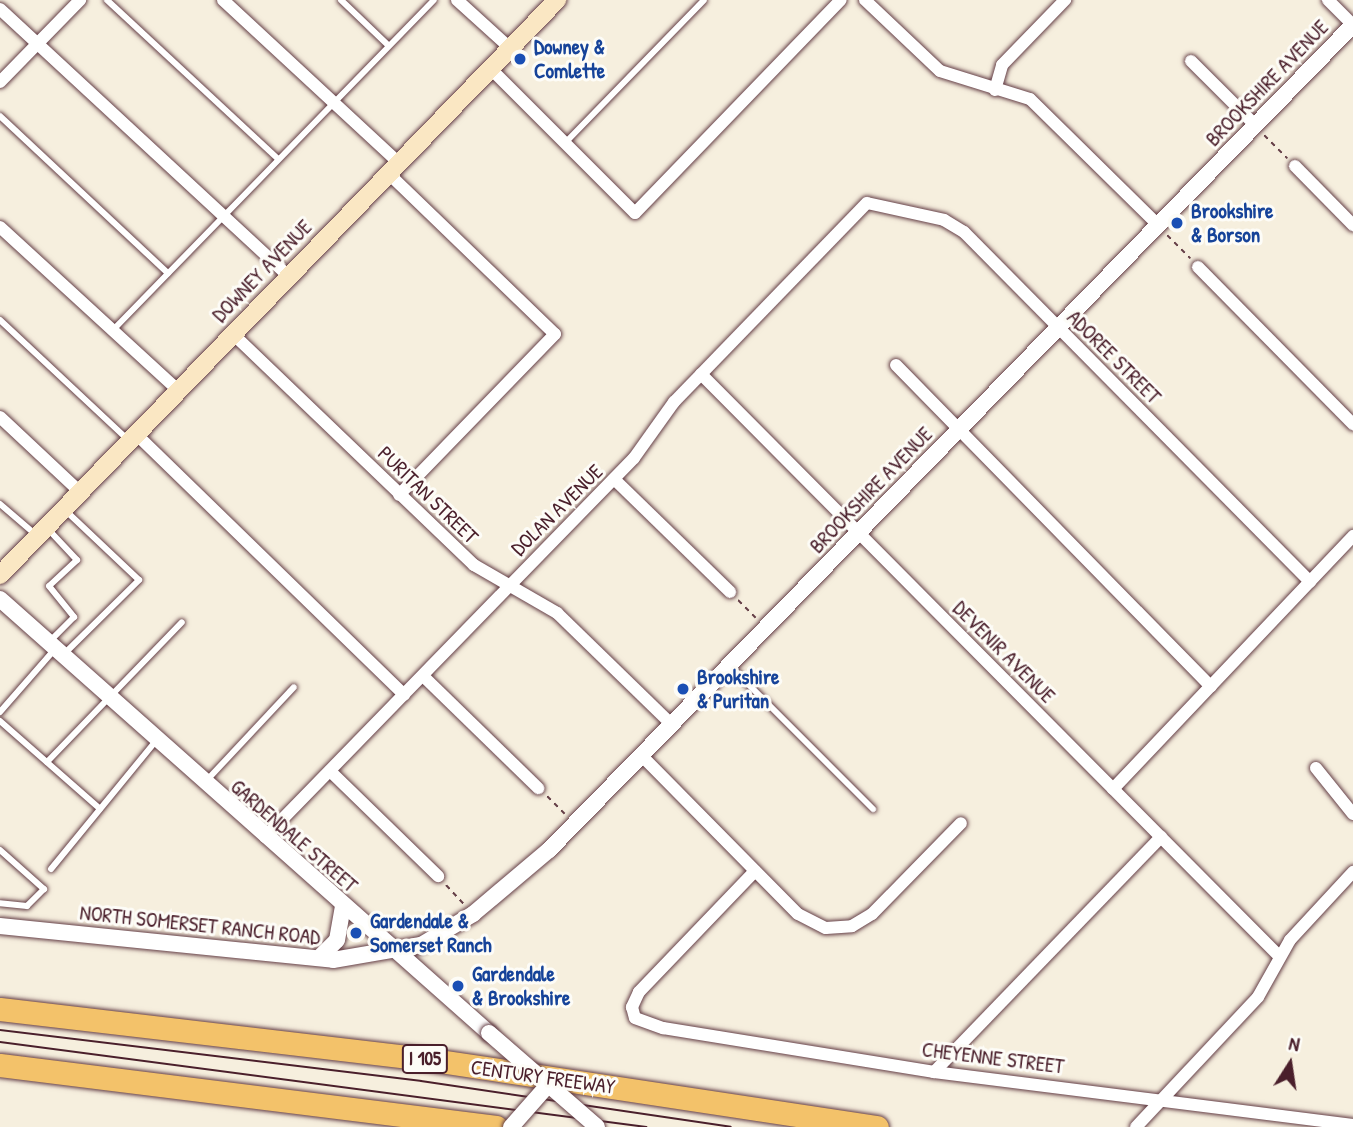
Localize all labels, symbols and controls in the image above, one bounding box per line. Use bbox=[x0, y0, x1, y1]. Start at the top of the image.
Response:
street label: BROOKSHIRE AVENUE bbox=[1200, 15, 1334, 151]
place label: Downey & Comlette bbox=[534, 34, 605, 84]
marker: Downey & Comlette bbox=[512, 51, 528, 67]
place label: Brookshire & Borson bbox=[1191, 198, 1273, 248]
street label: DOWNEY AVENUE bbox=[207, 215, 317, 327]
marker: Brookshire & Borson bbox=[1169, 215, 1185, 231]
street label: ADOREE STREET bbox=[1062, 305, 1166, 409]
street label: BROOKSHIRE AVENUE bbox=[804, 422, 938, 558]
street label: PURITAN STREET bbox=[373, 441, 483, 549]
street label: DOLAN AVENUE bbox=[506, 459, 608, 561]
street label: DEVENIR AVENUE bbox=[948, 596, 1060, 708]
place label: Brookshire & Puritan bbox=[697, 664, 779, 714]
marker: Brookshire & Puritan bbox=[675, 681, 691, 697]
street label: GARDENDALE STREET bbox=[225, 774, 363, 898]
street label: NORTH SOMERSET RANCH ROAD bbox=[79, 900, 321, 950]
place label: Gardendale & Somerset Ranch bbox=[370, 908, 492, 958]
marker: Gardendale & Somerset Ranch bbox=[348, 925, 364, 941]
place label: Gardendale & Brookshire bbox=[472, 961, 570, 1011]
marker: Gardendale & Brookshire bbox=[450, 978, 466, 994]
north arrow bbox=[1255, 1029, 1325, 1099]
text: N bbox=[1287, 1030, 1302, 1057]
street label: CHEYENNE STREET bbox=[920, 1037, 1066, 1079]
road number: I 105 bbox=[400, 1044, 450, 1074]
street label: CENTURY FREEWAY bbox=[469, 1054, 617, 1100]

